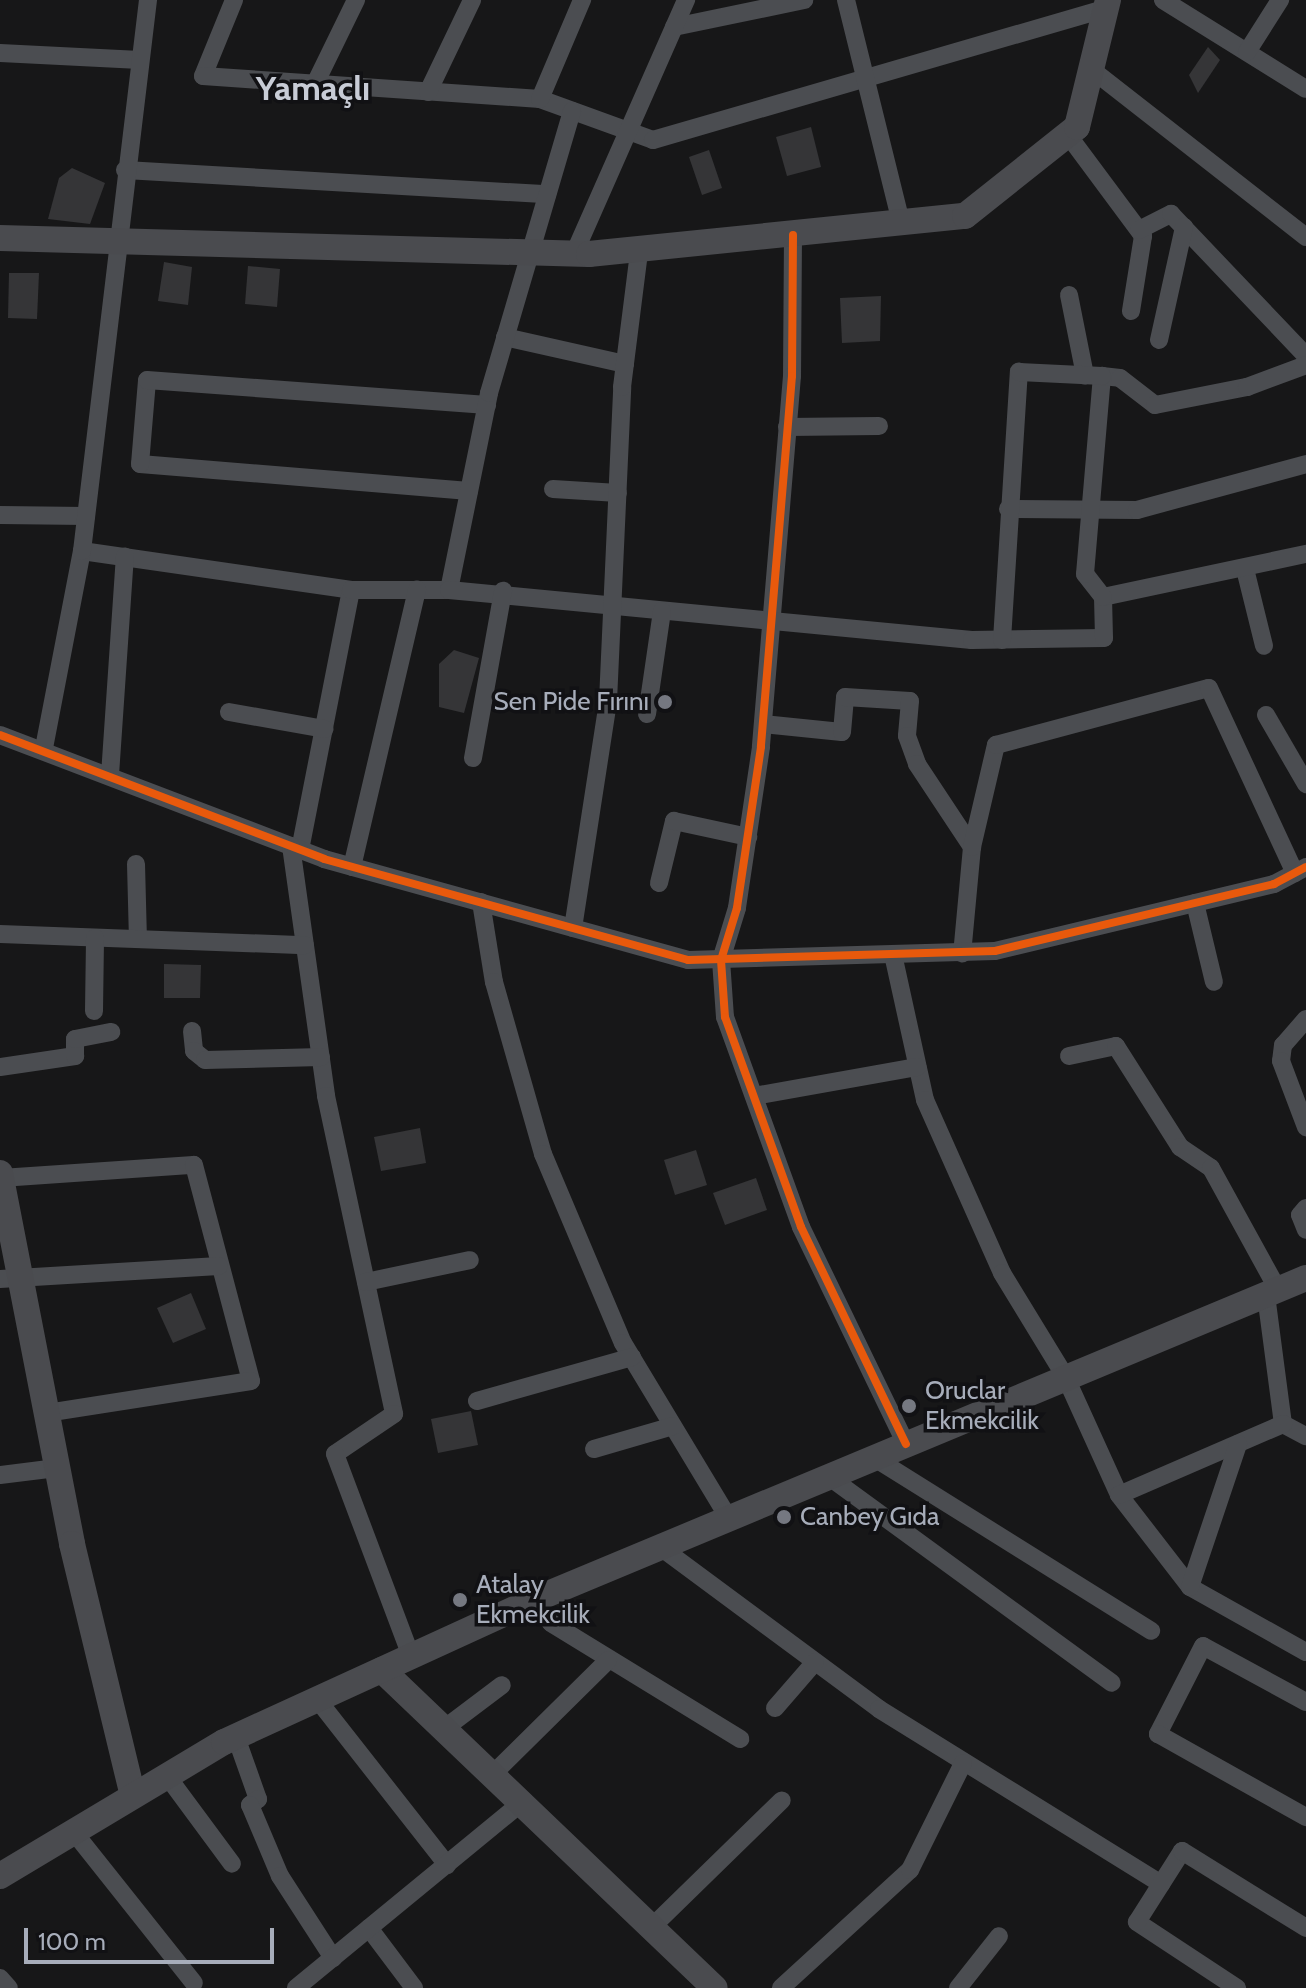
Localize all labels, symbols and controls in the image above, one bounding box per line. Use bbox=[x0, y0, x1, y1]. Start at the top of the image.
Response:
district label: Yamaçlı bbox=[256, 69, 370, 109]
place label: Sen Pide Fırını bbox=[494, 686, 649, 718]
marker: Sen Pide Fırını bbox=[656, 693, 674, 711]
place label: Oruclar Ekmekcilik bbox=[925, 1375, 1039, 1436]
marker: Oruclar Ekmekcilik bbox=[900, 1397, 918, 1415]
place label: Canbey Gıda bbox=[800, 1501, 939, 1533]
marker: Canbey Gıda bbox=[775, 1508, 793, 1526]
place label: Atalay Ekmekcilik bbox=[476, 1569, 590, 1630]
marker: Atalay Ekmekcilik bbox=[451, 1591, 469, 1609]
scale bar bbox=[28, 1912, 278, 1962]
text: 100 m bbox=[38, 1927, 106, 1956]

